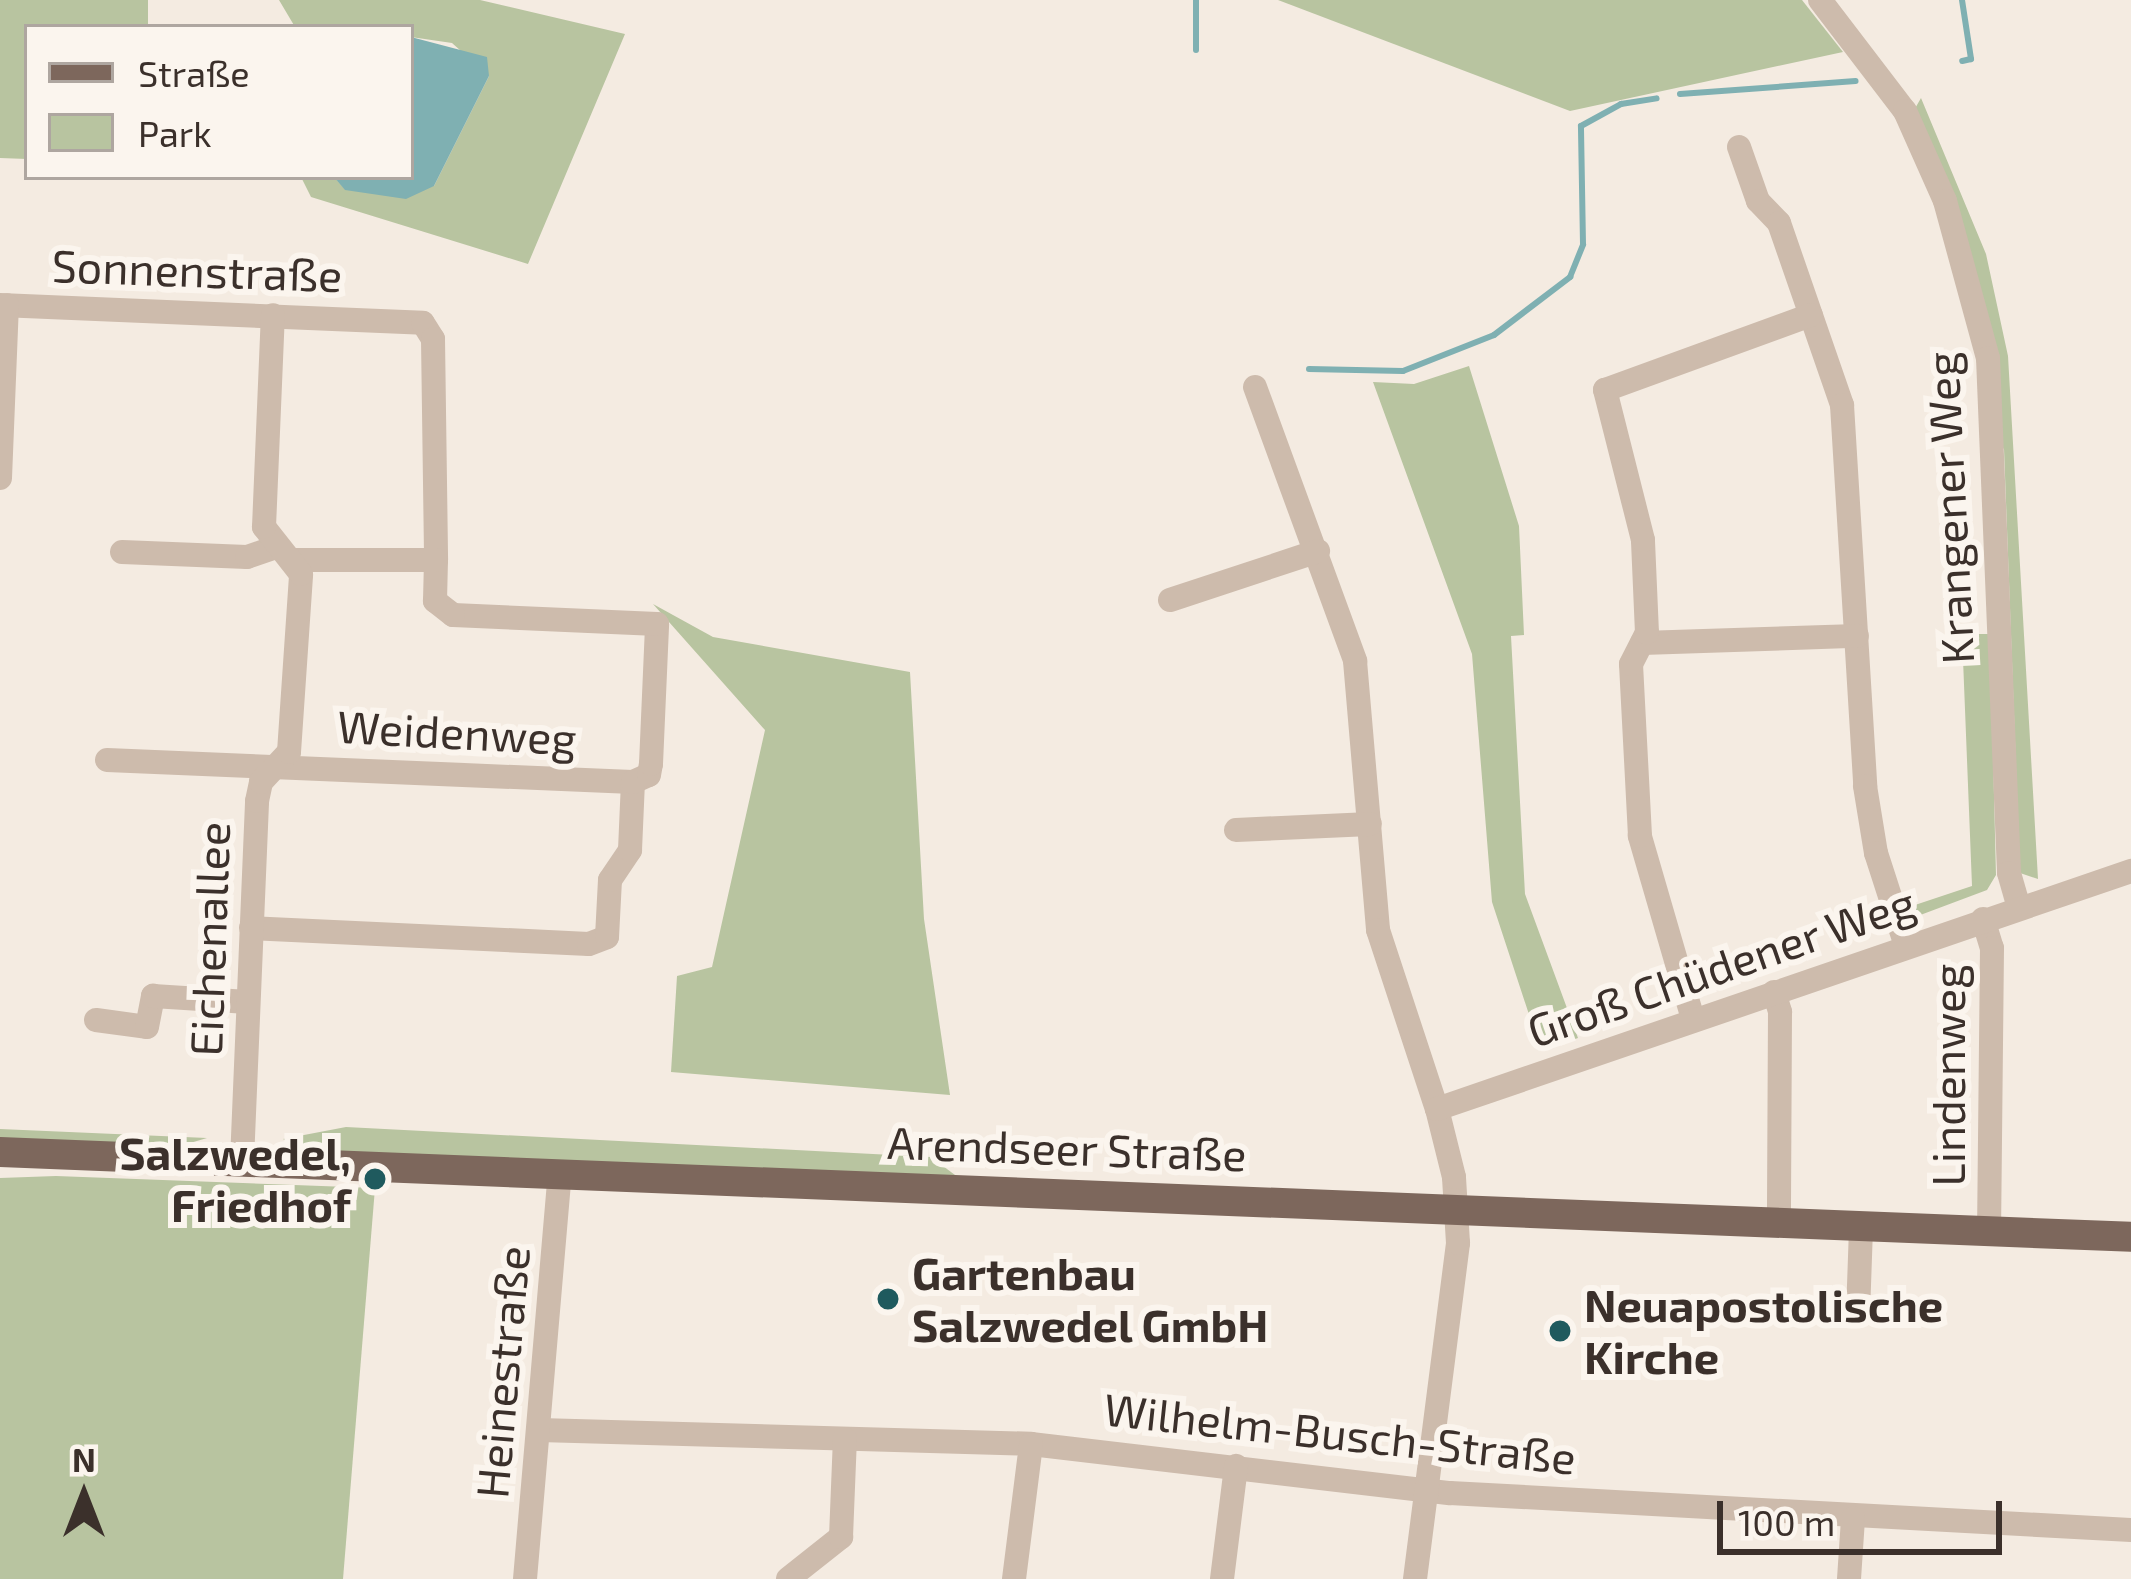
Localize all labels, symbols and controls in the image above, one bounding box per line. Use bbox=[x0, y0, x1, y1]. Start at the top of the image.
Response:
legend bbox=[24, 24, 414, 180]
text: Straße bbox=[138, 51, 250, 94]
text: Park bbox=[138, 111, 212, 154]
street label: Sonnenstraße bbox=[51, 238, 343, 302]
street label: Krangener Weg bbox=[1914, 350, 1984, 666]
street label: Weidenweg bbox=[336, 699, 578, 765]
street label: Eichenallee bbox=[178, 821, 240, 1057]
street label: Groß Chüdener Weg bbox=[1519, 874, 1923, 1058]
street label: Lindenweg bbox=[1921, 964, 1975, 1186]
street label: Arendseer Straße bbox=[886, 1115, 1248, 1181]
place label: Salzwedel, Friedhof bbox=[119, 1126, 351, 1232]
marker: Salzwedel, Friedhof bbox=[362, 1166, 388, 1192]
street label: Heinestraße bbox=[464, 1244, 540, 1500]
place label: Gartenbau Salzwedel GmbH bbox=[912, 1246, 1269, 1352]
place label: Neuapostolische Kirche bbox=[1584, 1278, 1943, 1384]
marker: Gartenbau Salzwedel GmbH bbox=[875, 1286, 901, 1312]
marker: Neuapostolische Kirche bbox=[1547, 1318, 1573, 1344]
street label: Wilhelm-Busch-Straße bbox=[1101, 1381, 1579, 1485]
north arrow bbox=[24, 1435, 144, 1555]
text: N bbox=[72, 1439, 96, 1479]
scale bar bbox=[1723, 1477, 2008, 1551]
text: 100 m bbox=[1738, 1500, 1835, 1543]

